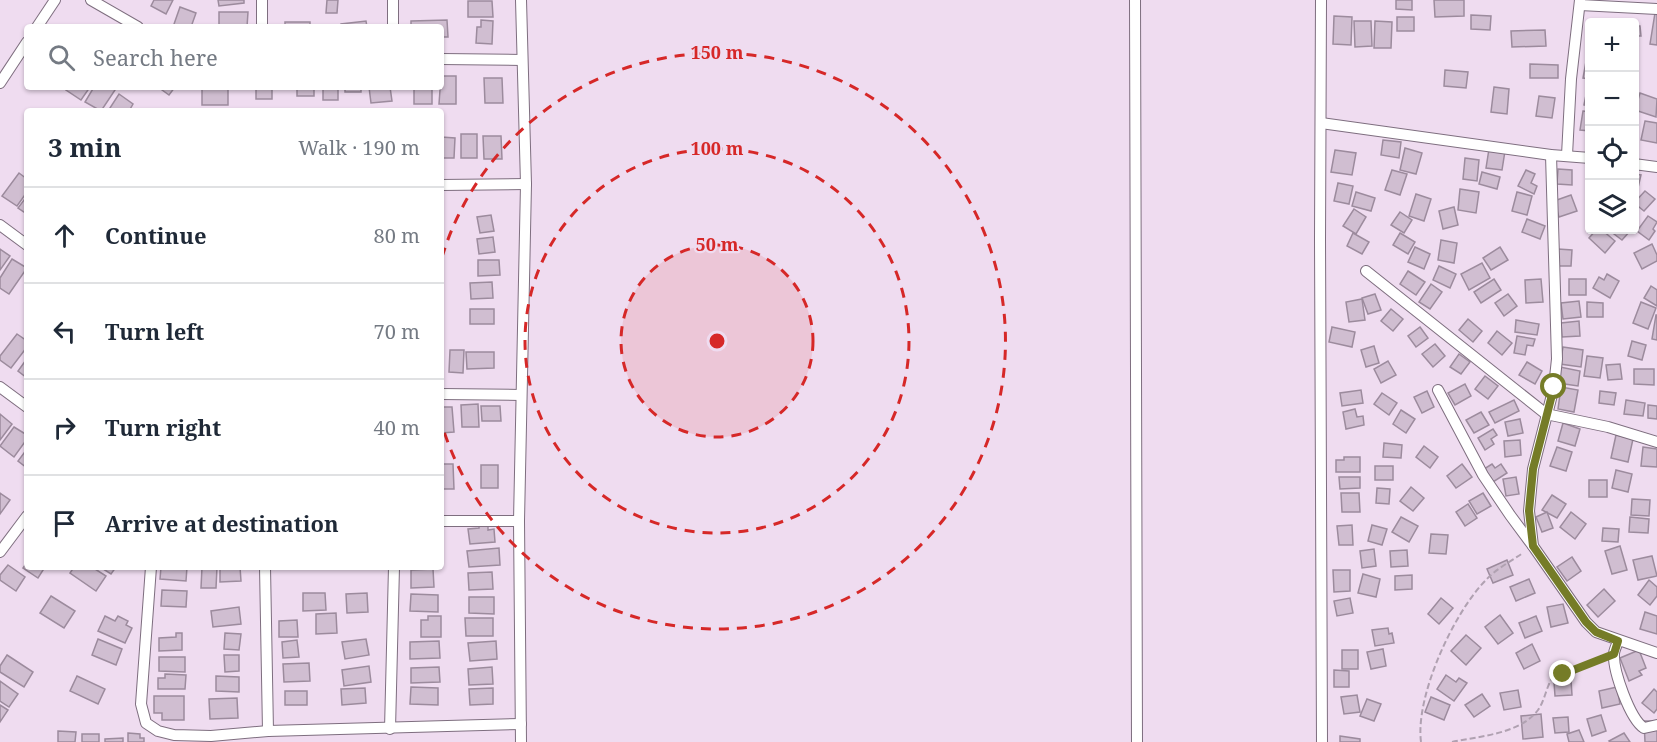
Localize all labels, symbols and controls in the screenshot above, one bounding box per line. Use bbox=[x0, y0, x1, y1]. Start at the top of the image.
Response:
map controls bbox=[1585, 18, 1639, 234]
button: + bbox=[1585, 18, 1639, 72]
search box bbox=[24, 24, 444, 90]
text: 150 m bbox=[691, 40, 744, 64]
icon: search bbox=[45, 41, 78, 74]
text: Search here bbox=[93, 42, 218, 72]
button: − bbox=[1585, 72, 1639, 126]
button: locate bbox=[1585, 126, 1639, 180]
text: 3 min bbox=[48, 129, 122, 165]
text: Walk · 190 m bbox=[298, 134, 420, 161]
text: 100 m bbox=[691, 136, 744, 160]
button: layers bbox=[1585, 180, 1639, 234]
icon: ahead bbox=[48, 219, 81, 252]
text: Continue bbox=[105, 220, 207, 250]
text: 80 m bbox=[374, 222, 420, 249]
text: 50 m bbox=[696, 232, 739, 256]
icon: left bbox=[48, 315, 81, 348]
text: Turn left bbox=[105, 316, 204, 346]
text: 70 m bbox=[374, 318, 420, 345]
centre of rings bbox=[707, 331, 727, 351]
route start bbox=[1540, 373, 1566, 399]
icon: right bbox=[48, 411, 81, 444]
text: Turn right bbox=[105, 412, 221, 442]
text: 40 m bbox=[374, 414, 420, 441]
icon: arrive bbox=[48, 507, 81, 540]
text: Arrive at destination bbox=[105, 508, 339, 538]
route end bbox=[1549, 660, 1575, 686]

